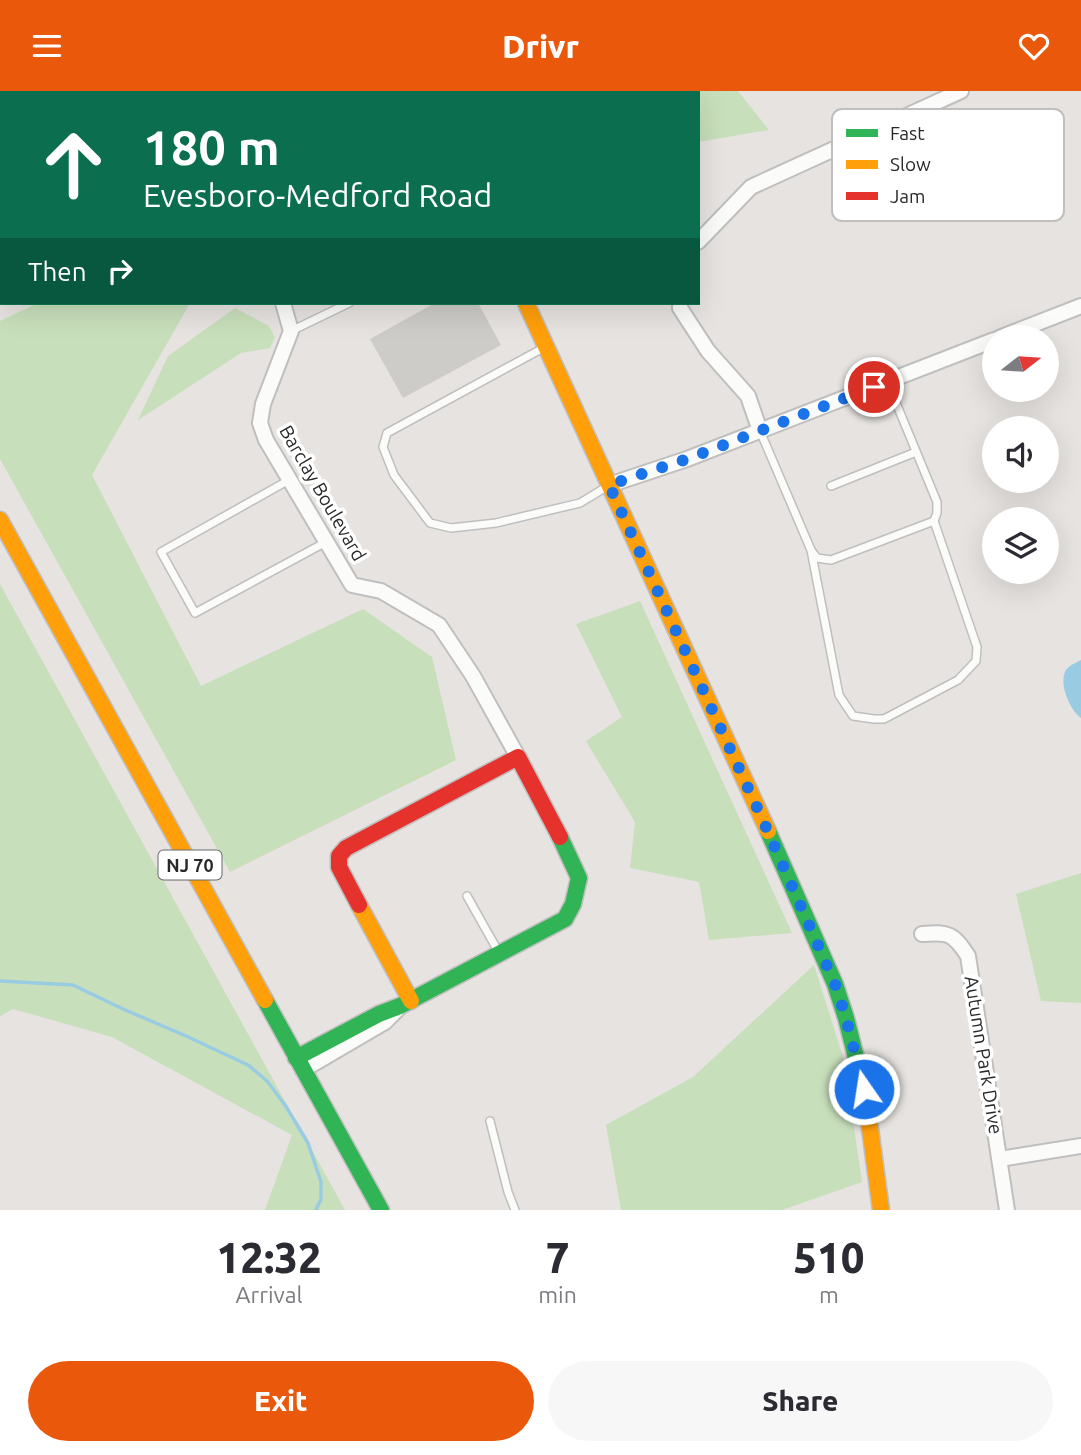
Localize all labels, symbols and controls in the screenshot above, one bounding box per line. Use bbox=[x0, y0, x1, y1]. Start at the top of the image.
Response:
icon: menu bbox=[28, 27, 66, 65]
icon: heart bbox=[1015, 27, 1053, 65]
text: Drivr bbox=[502, 28, 579, 64]
legend bbox=[832, 109, 1064, 221]
icon: ahead bbox=[28, 119, 119, 210]
text: 180 m bbox=[143, 119, 280, 174]
text: Fast bbox=[890, 122, 925, 144]
text: Slow bbox=[890, 153, 931, 175]
text: Evesboro-Medford Road bbox=[143, 177, 492, 213]
text: Jam bbox=[890, 185, 926, 207]
icon: right bbox=[101, 252, 139, 290]
text: Then bbox=[28, 257, 87, 286]
north arrow bbox=[982, 325, 1059, 403]
map controls bbox=[982, 325, 1059, 584]
pin bbox=[844, 357, 904, 417]
icon: arrive bbox=[855, 368, 893, 406]
button: sound bbox=[982, 416, 1059, 493]
street label: Barclay Boulevard bbox=[275, 421, 371, 565]
button: layers bbox=[982, 507, 1059, 584]
road number: NJ 70 bbox=[158, 851, 222, 879]
street label: Autumn Park Drive bbox=[961, 974, 1007, 1136]
position arrow bbox=[827, 1052, 901, 1126]
text: 12:32 bbox=[217, 1234, 322, 1281]
text: 7 bbox=[546, 1234, 569, 1281]
text: 510 bbox=[793, 1234, 864, 1281]
text: Arrival bbox=[236, 1282, 303, 1307]
text: min bbox=[538, 1282, 577, 1307]
text: m bbox=[819, 1282, 839, 1307]
button: Exit bbox=[28, 1361, 534, 1441]
button: Share bbox=[548, 1361, 1053, 1441]

